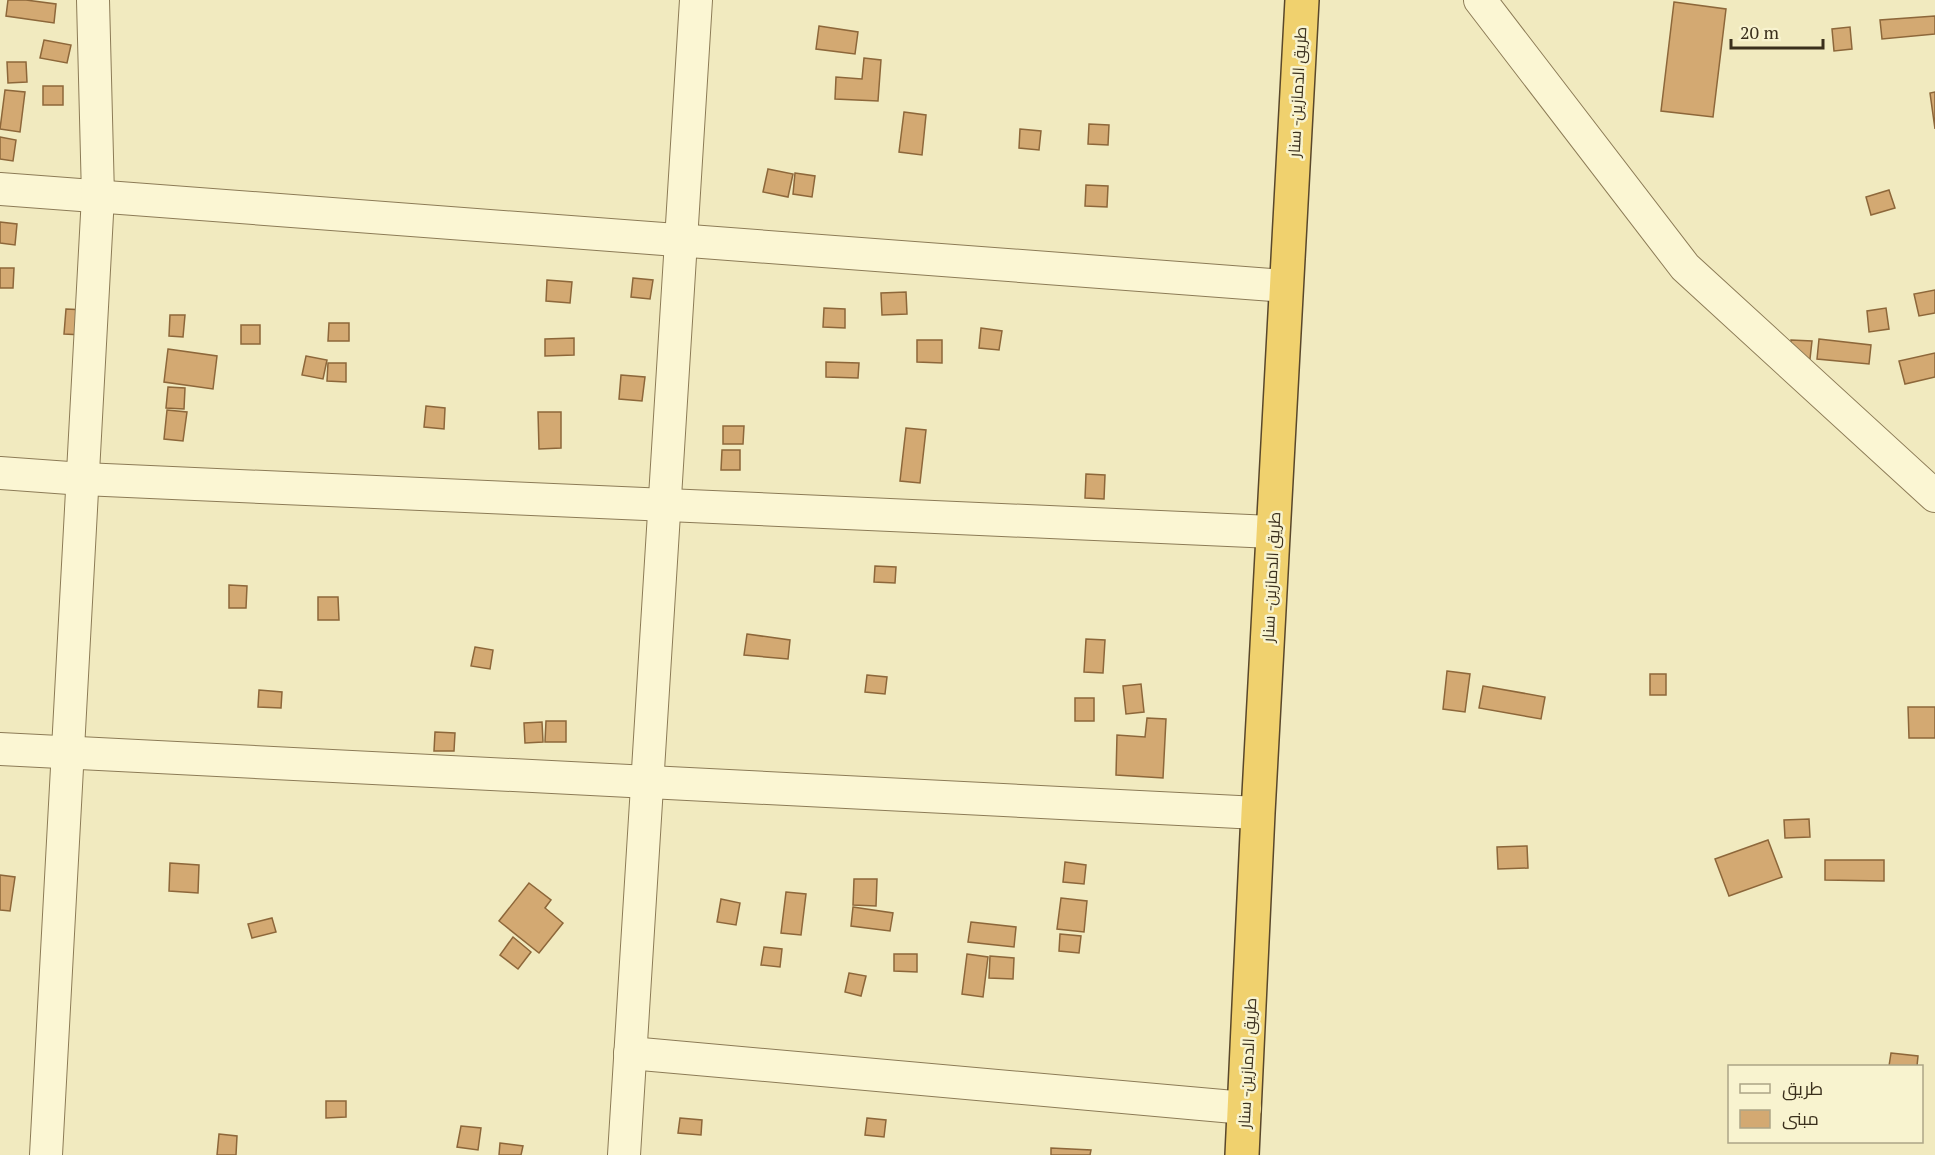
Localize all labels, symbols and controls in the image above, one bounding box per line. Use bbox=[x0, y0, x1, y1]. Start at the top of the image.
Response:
scale bar bbox=[1731, 12, 1822, 50]
text: 20 m bbox=[1740, 20, 1780, 44]
street label: طريق الدمازين- سنار bbox=[1283, 26, 1311, 159]
street label: طريق الدمازين- سنار bbox=[1257, 511, 1285, 644]
street label: طريق الدمازين- سنار bbox=[1233, 997, 1261, 1130]
legend bbox=[1728, 1065, 1923, 1143]
text: طريق bbox=[1782, 1076, 1823, 1101]
text: مبنى bbox=[1782, 1106, 1819, 1130]

